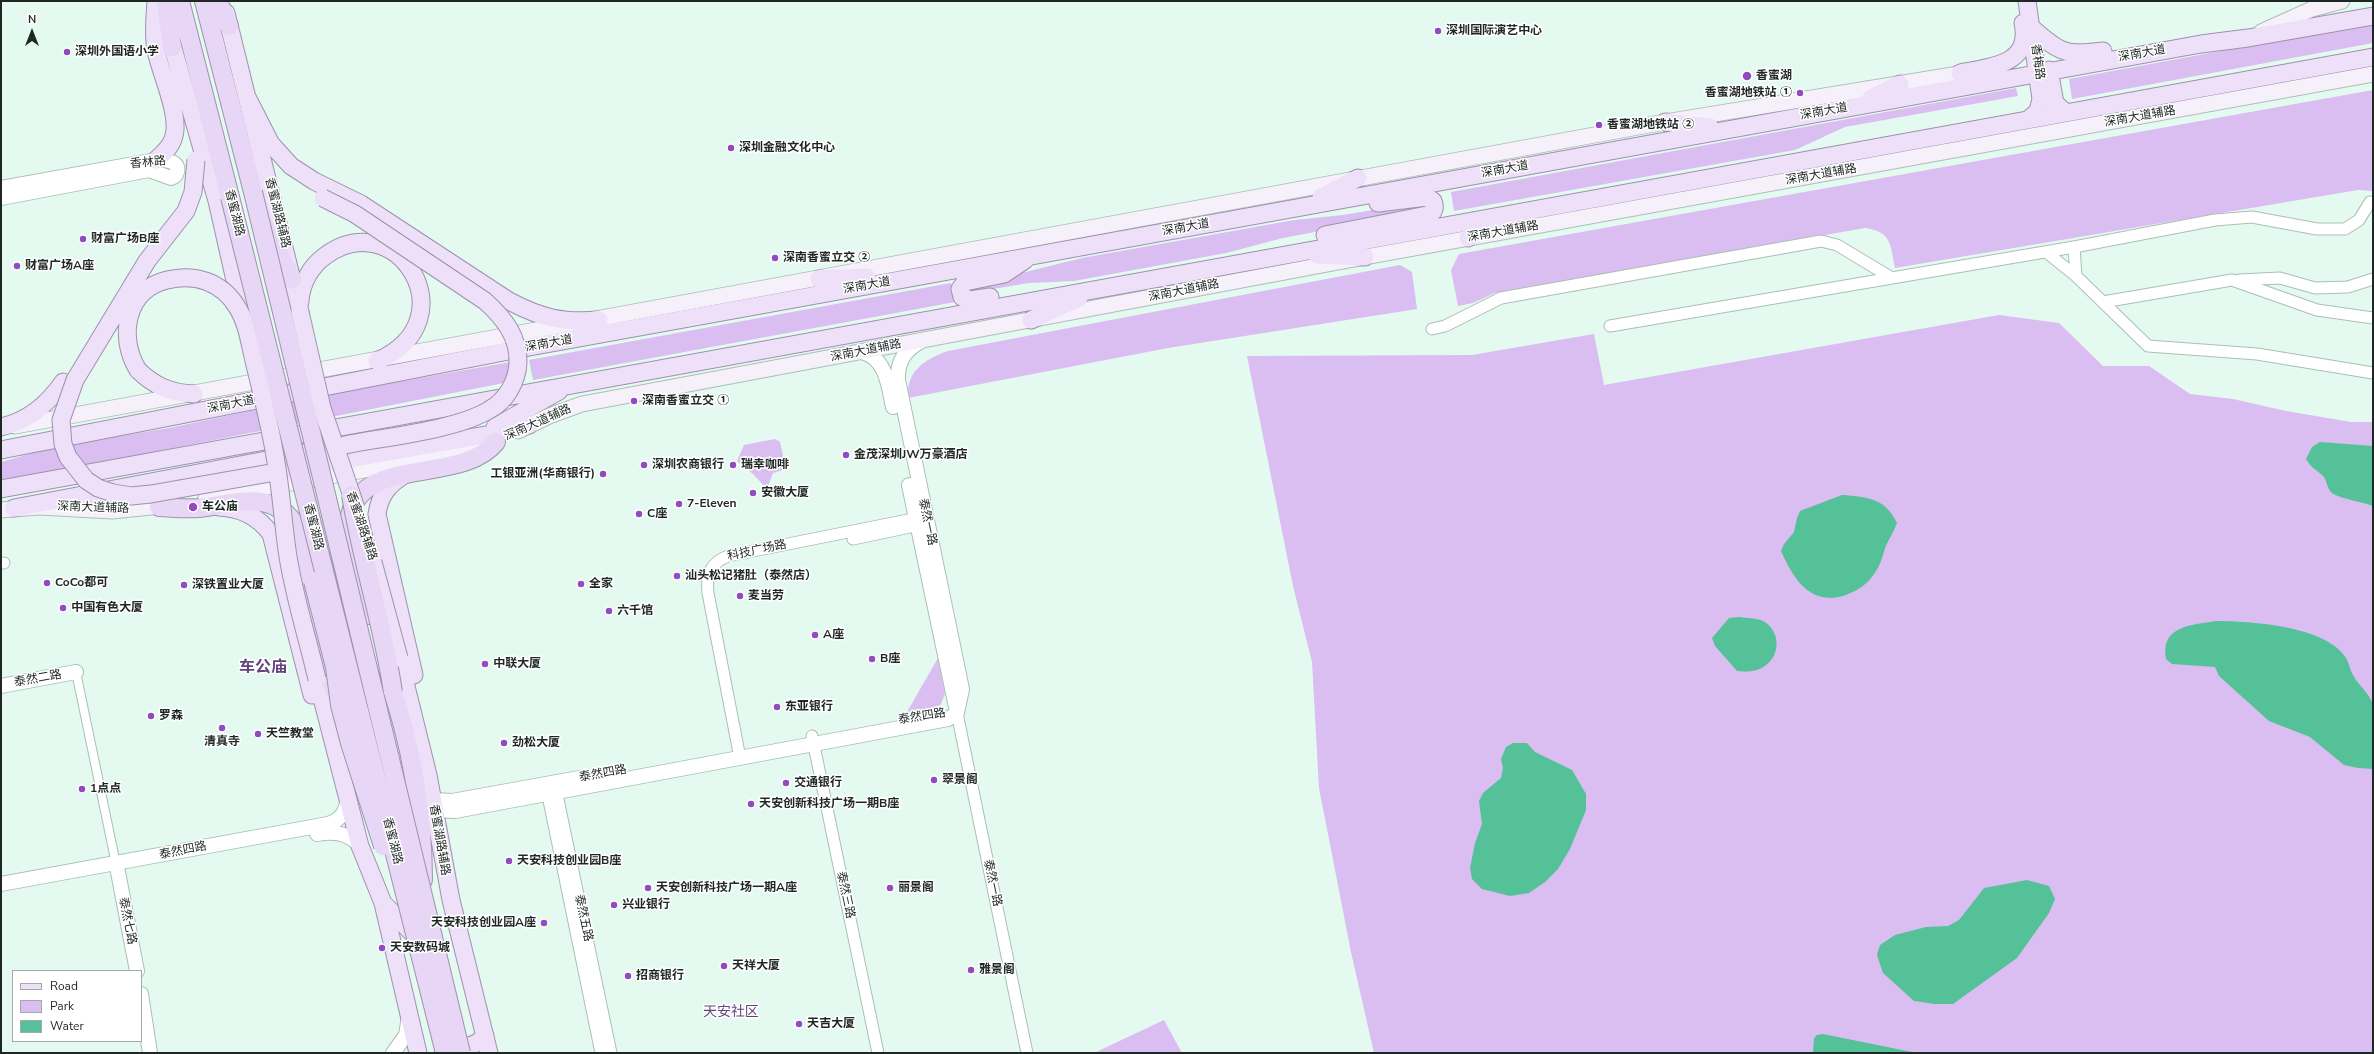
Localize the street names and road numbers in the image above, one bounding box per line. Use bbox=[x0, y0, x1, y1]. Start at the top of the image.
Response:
street label: 香梅路 bbox=[2027, 43, 2047, 81]
street label: 深南大道 bbox=[2117, 43, 2167, 65]
street label: 深南大道 bbox=[1799, 101, 1849, 123]
street label: 深南大道辅路 bbox=[2103, 104, 2177, 130]
street label: 香林路 bbox=[129, 154, 167, 172]
street label: 深南大道 bbox=[1480, 159, 1530, 181]
street label: 深南大道辅路 bbox=[1784, 162, 1858, 188]
street label: 香蜜湖路辅路 bbox=[261, 176, 293, 250]
street label: 香蜜湖路 bbox=[221, 188, 247, 238]
street label: 深南大道 bbox=[1161, 217, 1211, 239]
street label: 深南大道辅路 bbox=[1466, 219, 1540, 245]
street label: 深南大道 bbox=[842, 275, 892, 297]
street label: 深南大道辅路 bbox=[1147, 277, 1221, 305]
street label: 深南大道 bbox=[524, 333, 574, 355]
street label: 深南大道辅路 bbox=[829, 337, 903, 365]
street label: 深南大道 bbox=[206, 393, 256, 417]
street label: 深南大道辅路 bbox=[502, 402, 574, 444]
street label: 香蜜湖路辅路 bbox=[342, 490, 380, 562]
street label: 泰然一路 bbox=[915, 497, 939, 547]
street label: 深南大道辅路 bbox=[57, 500, 129, 516]
street label: 香蜜湖路 bbox=[300, 502, 326, 552]
street label: 科技广场路 bbox=[726, 538, 788, 564]
street label: 泰然二路 bbox=[13, 668, 63, 690]
street label: 泰然四路 bbox=[897, 706, 947, 728]
street label: 泰然四路 bbox=[578, 763, 628, 785]
street label: 香蜜湖路辅路 bbox=[426, 803, 452, 877]
street label: 香蜜湖路 bbox=[379, 816, 405, 866]
street label: 泰然四路 bbox=[158, 839, 208, 863]
street label: 泰然一路 bbox=[980, 858, 1004, 908]
street label: 泰然三路 bbox=[833, 870, 857, 920]
street label: 泰然五路 bbox=[571, 893, 595, 943]
street label: 泰然七路 bbox=[115, 896, 139, 946]

